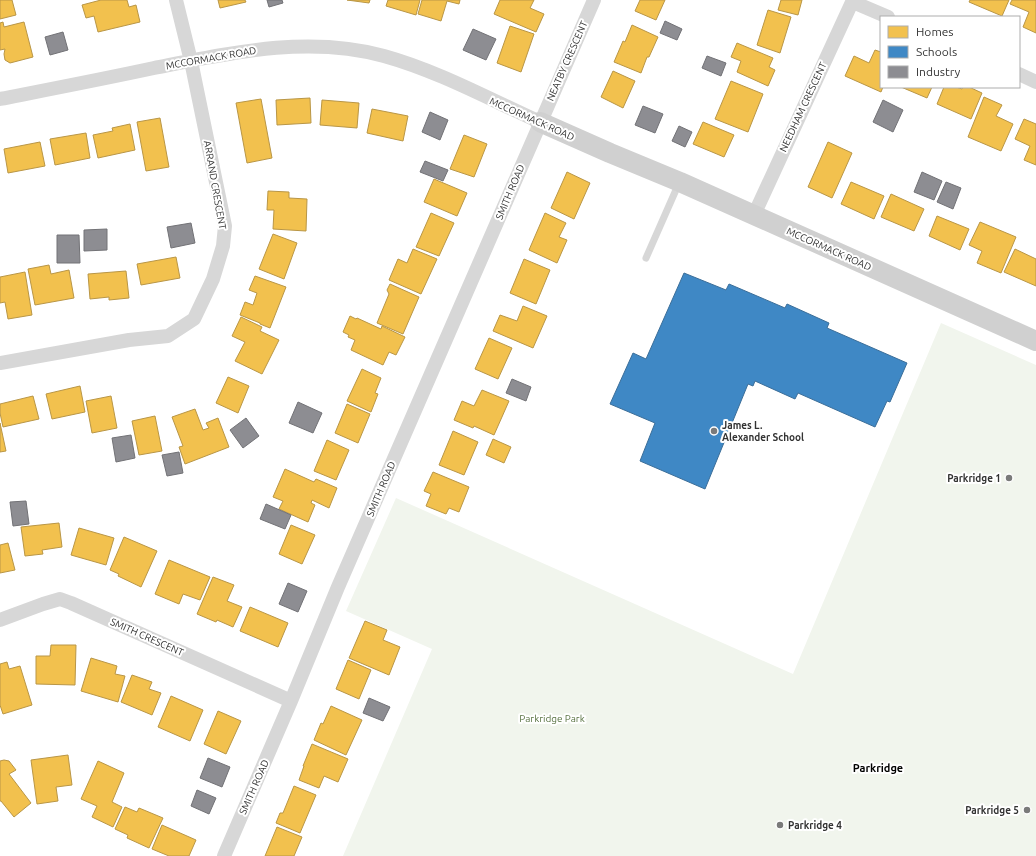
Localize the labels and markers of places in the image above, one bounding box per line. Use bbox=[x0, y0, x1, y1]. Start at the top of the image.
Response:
place label: James L. Alexander School bbox=[722, 420, 804, 443]
marker: James L. Alexander School bbox=[709, 426, 719, 436]
place label: Parkridge 1 bbox=[947, 473, 1001, 484]
marker: Parkridge 1 bbox=[1004, 473, 1014, 483]
place label: Parkridge 5 bbox=[965, 805, 1019, 816]
marker: Parkridge 5 bbox=[1022, 805, 1032, 815]
marker: Parkridge 4 bbox=[775, 820, 785, 830]
place label: Parkridge 4 bbox=[788, 820, 842, 831]

